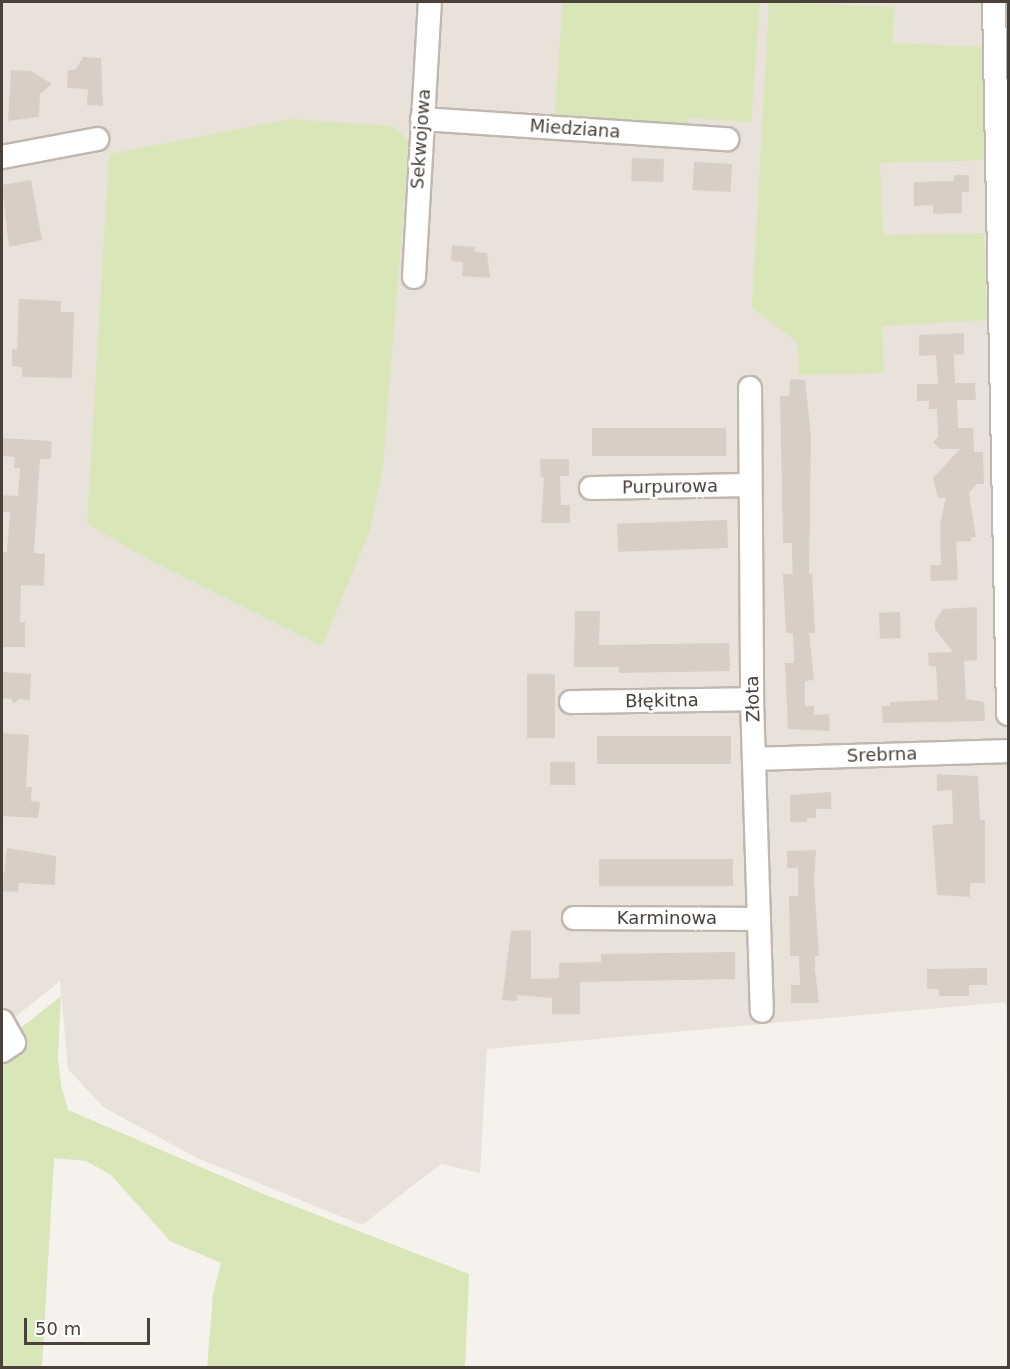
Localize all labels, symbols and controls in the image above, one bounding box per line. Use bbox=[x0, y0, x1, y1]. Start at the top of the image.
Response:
street label: Sekwojowa bbox=[407, 88, 435, 190]
street label: Miedziana bbox=[529, 115, 621, 143]
street label: Purpurowa bbox=[622, 475, 718, 499]
street label: Złota bbox=[741, 675, 765, 723]
street label: Błękitna bbox=[625, 690, 699, 712]
street label: Srebrna bbox=[846, 743, 918, 767]
street label: Karminowa bbox=[617, 907, 717, 929]
scale bar bbox=[27, 1306, 153, 1344]
text: 50 m bbox=[35, 1318, 81, 1339]

